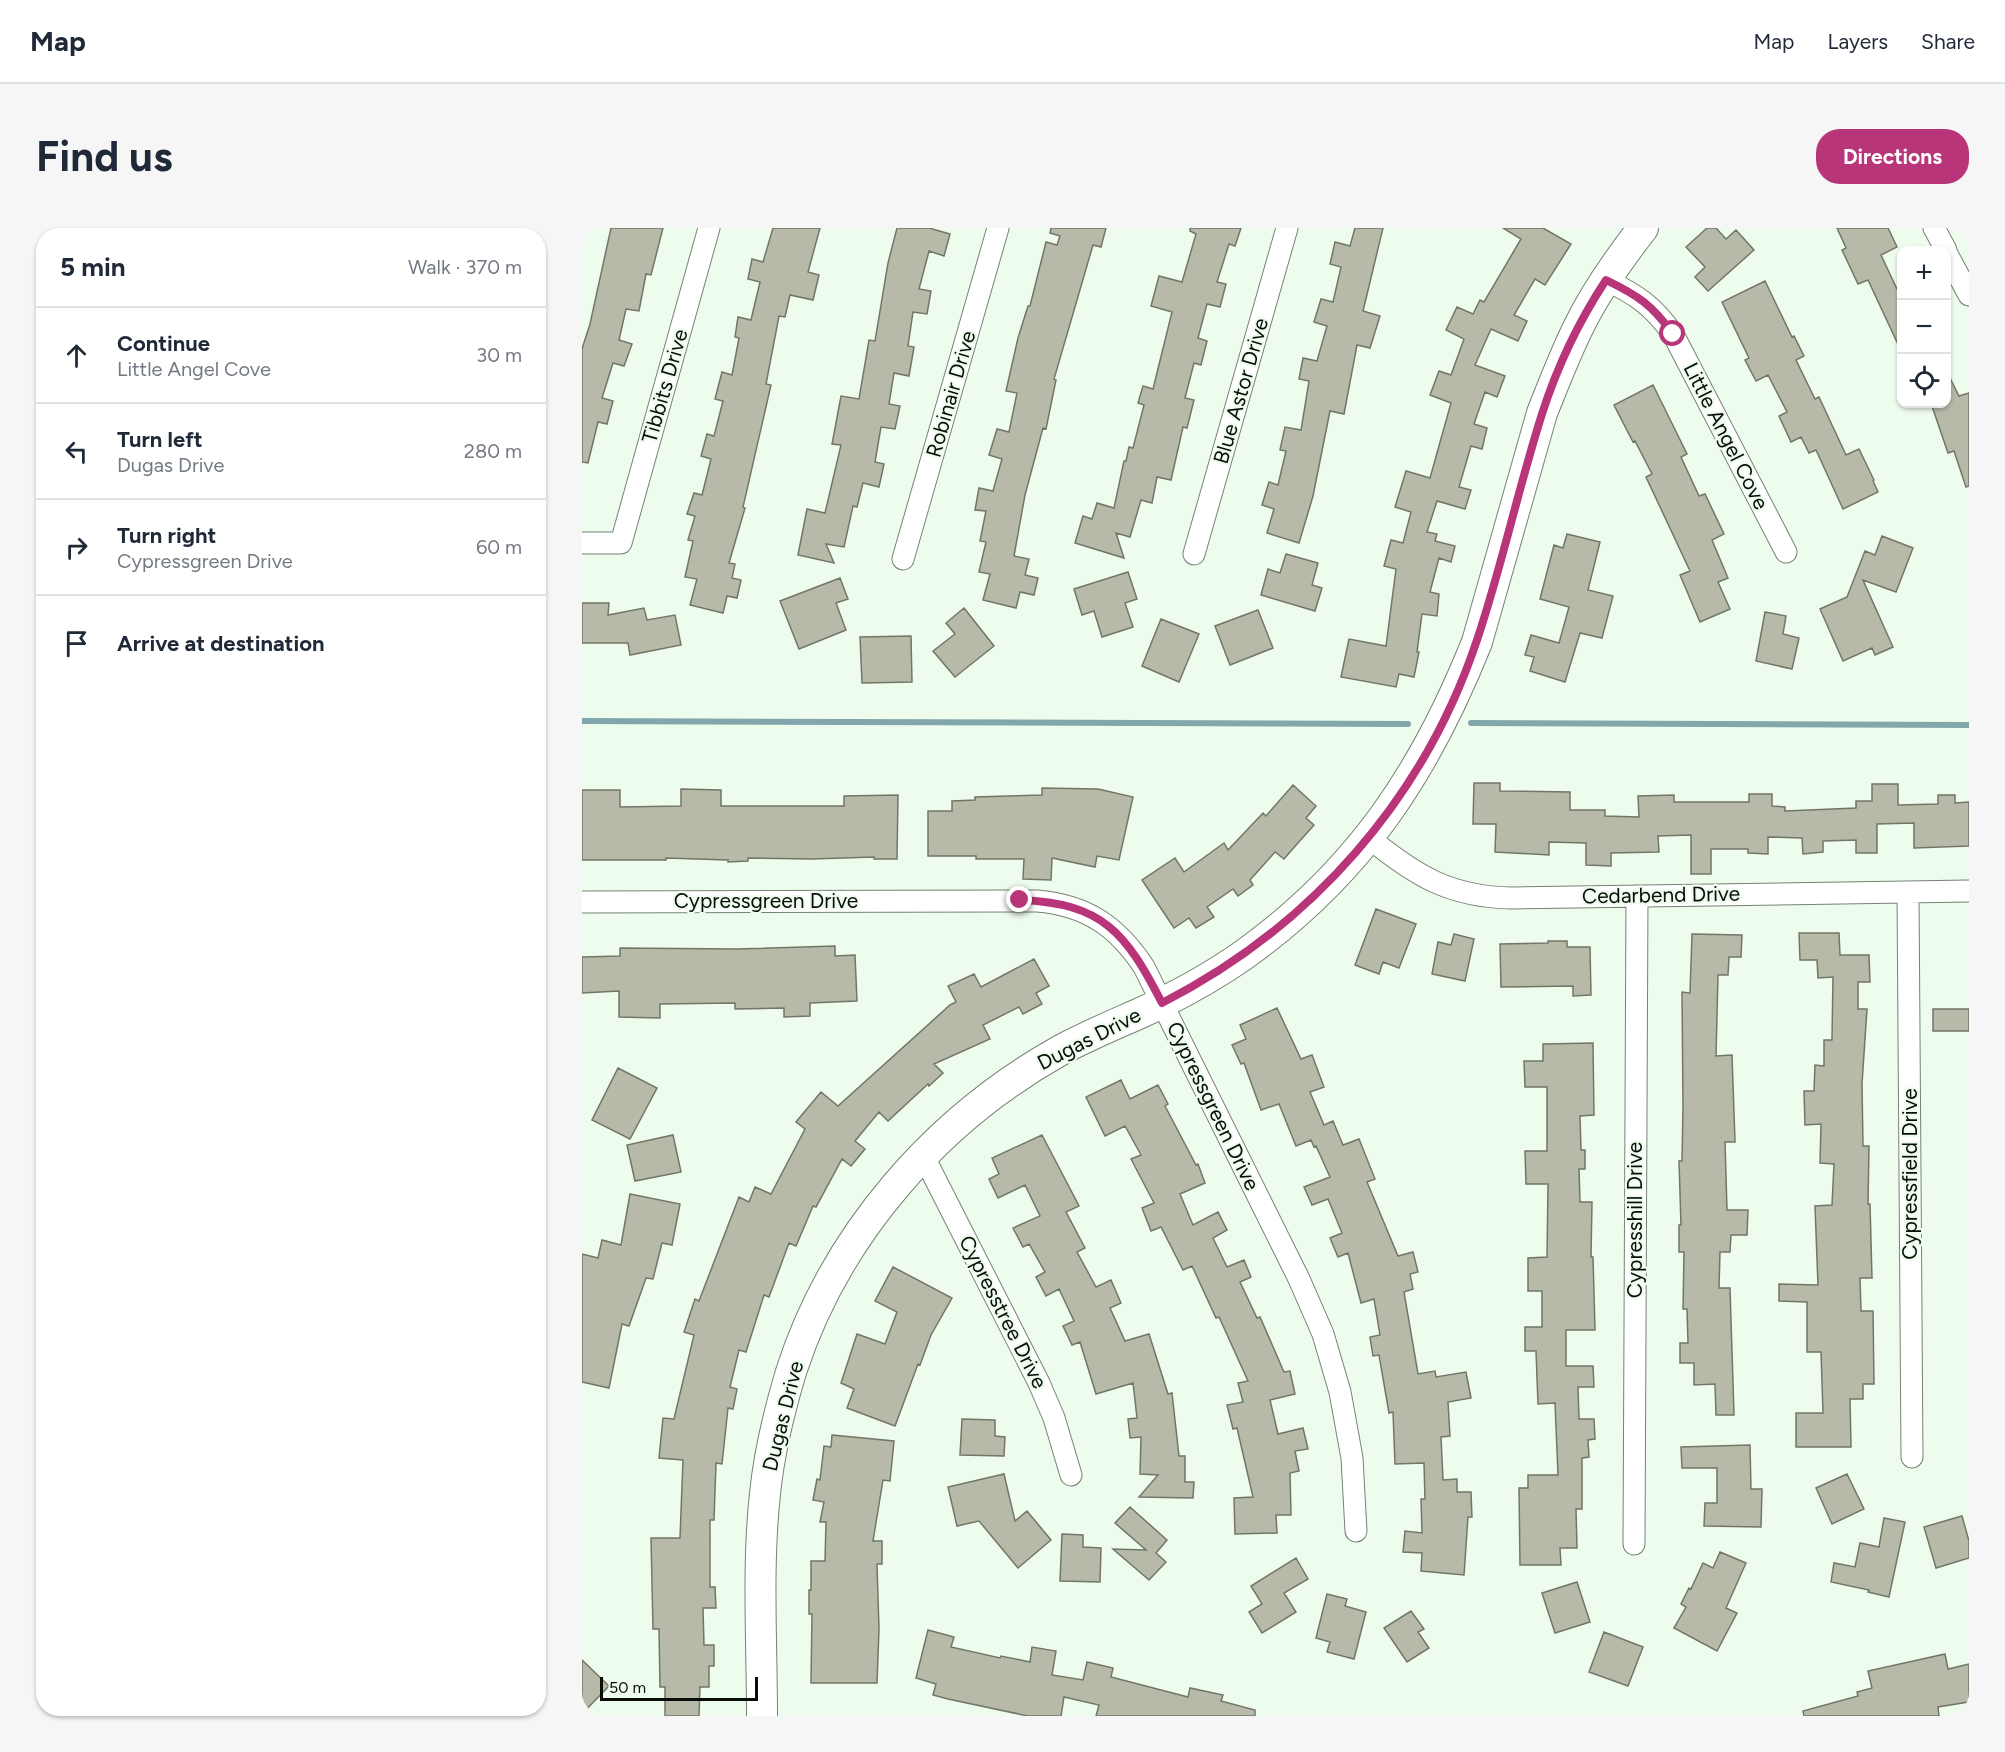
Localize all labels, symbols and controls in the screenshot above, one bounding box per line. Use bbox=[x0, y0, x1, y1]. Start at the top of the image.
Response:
text: Map bbox=[30, 24, 86, 58]
text: Map bbox=[1754, 29, 1794, 54]
text: Layers bbox=[1827, 29, 1888, 54]
text: Share bbox=[1921, 29, 1975, 54]
button: Directions bbox=[1816, 129, 1969, 184]
text: Find us bbox=[36, 131, 173, 182]
map controls bbox=[1897, 246, 1951, 408]
button: + bbox=[1897, 246, 1951, 300]
text: 5 min bbox=[60, 251, 126, 283]
text: Walk · 370 m bbox=[408, 255, 522, 279]
button: − bbox=[1897, 300, 1951, 354]
street label: Blue Astor Drive bbox=[1208, 315, 1273, 467]
route start bbox=[1659, 320, 1685, 346]
street label: Tibbits Drive bbox=[636, 326, 693, 446]
street label: Robinair Drive bbox=[920, 328, 981, 460]
text: Continue bbox=[117, 330, 210, 357]
icon: ahead bbox=[60, 339, 93, 372]
text: 30 m bbox=[476, 343, 522, 367]
button: locate bbox=[1897, 354, 1951, 408]
text: Little Angel Cove bbox=[117, 357, 271, 381]
street label: Little Angel Cove bbox=[1679, 358, 1774, 513]
text: Turn left bbox=[117, 426, 203, 453]
icon: left bbox=[60, 435, 93, 468]
text: 280 m bbox=[464, 439, 522, 463]
text: Dugas Drive bbox=[117, 453, 224, 477]
text: Turn right bbox=[117, 522, 216, 549]
icon: right bbox=[60, 531, 93, 564]
text: 60 m bbox=[476, 535, 522, 559]
text: Cypressgreen Drive bbox=[117, 549, 293, 573]
icon: arrive bbox=[60, 627, 93, 660]
text: Arrive at destination bbox=[117, 630, 325, 657]
street label: Cedarbend Drive bbox=[1582, 881, 1740, 908]
route end bbox=[1006, 886, 1032, 912]
street label: Cypressgreen Drive bbox=[674, 888, 858, 913]
street label: Dugas Drive bbox=[1033, 1002, 1145, 1075]
street label: Cypressgreen Drive bbox=[1162, 1017, 1265, 1194]
street label: Cypressfield Drive bbox=[1897, 1088, 1922, 1260]
street label: Cypresshill Drive bbox=[1622, 1142, 1647, 1298]
street label: Cypresstree Drive bbox=[954, 1231, 1053, 1392]
street label: Dugas Drive bbox=[757, 1358, 808, 1474]
scale bar bbox=[600, 1674, 758, 1702]
text: 50 m bbox=[609, 1678, 646, 1697]

